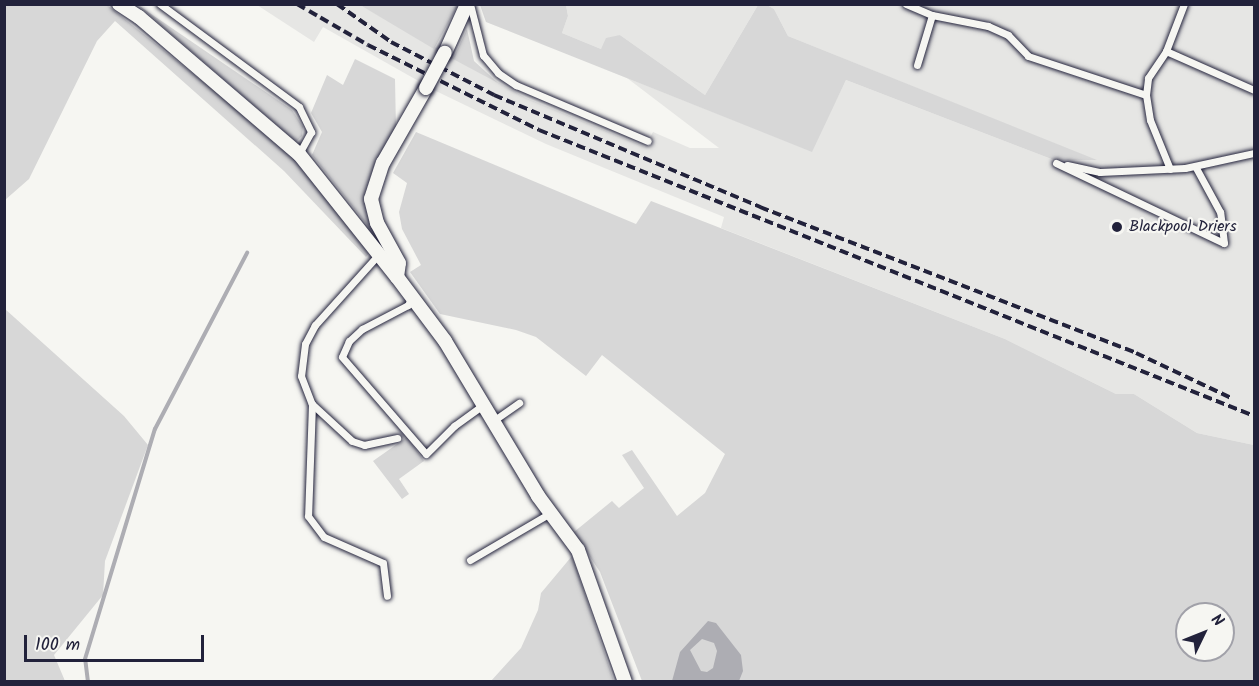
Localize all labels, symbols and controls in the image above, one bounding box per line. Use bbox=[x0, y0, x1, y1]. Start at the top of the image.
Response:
place label: Blackpool Driers bbox=[1129, 217, 1236, 237]
marker: Blackpool Driers bbox=[1110, 220, 1124, 234]
north arrow bbox=[1175, 602, 1235, 662]
text: N bbox=[1204, 609, 1230, 633]
scale bar bbox=[27, 623, 207, 661]
text: 100 m bbox=[35, 631, 80, 660]

